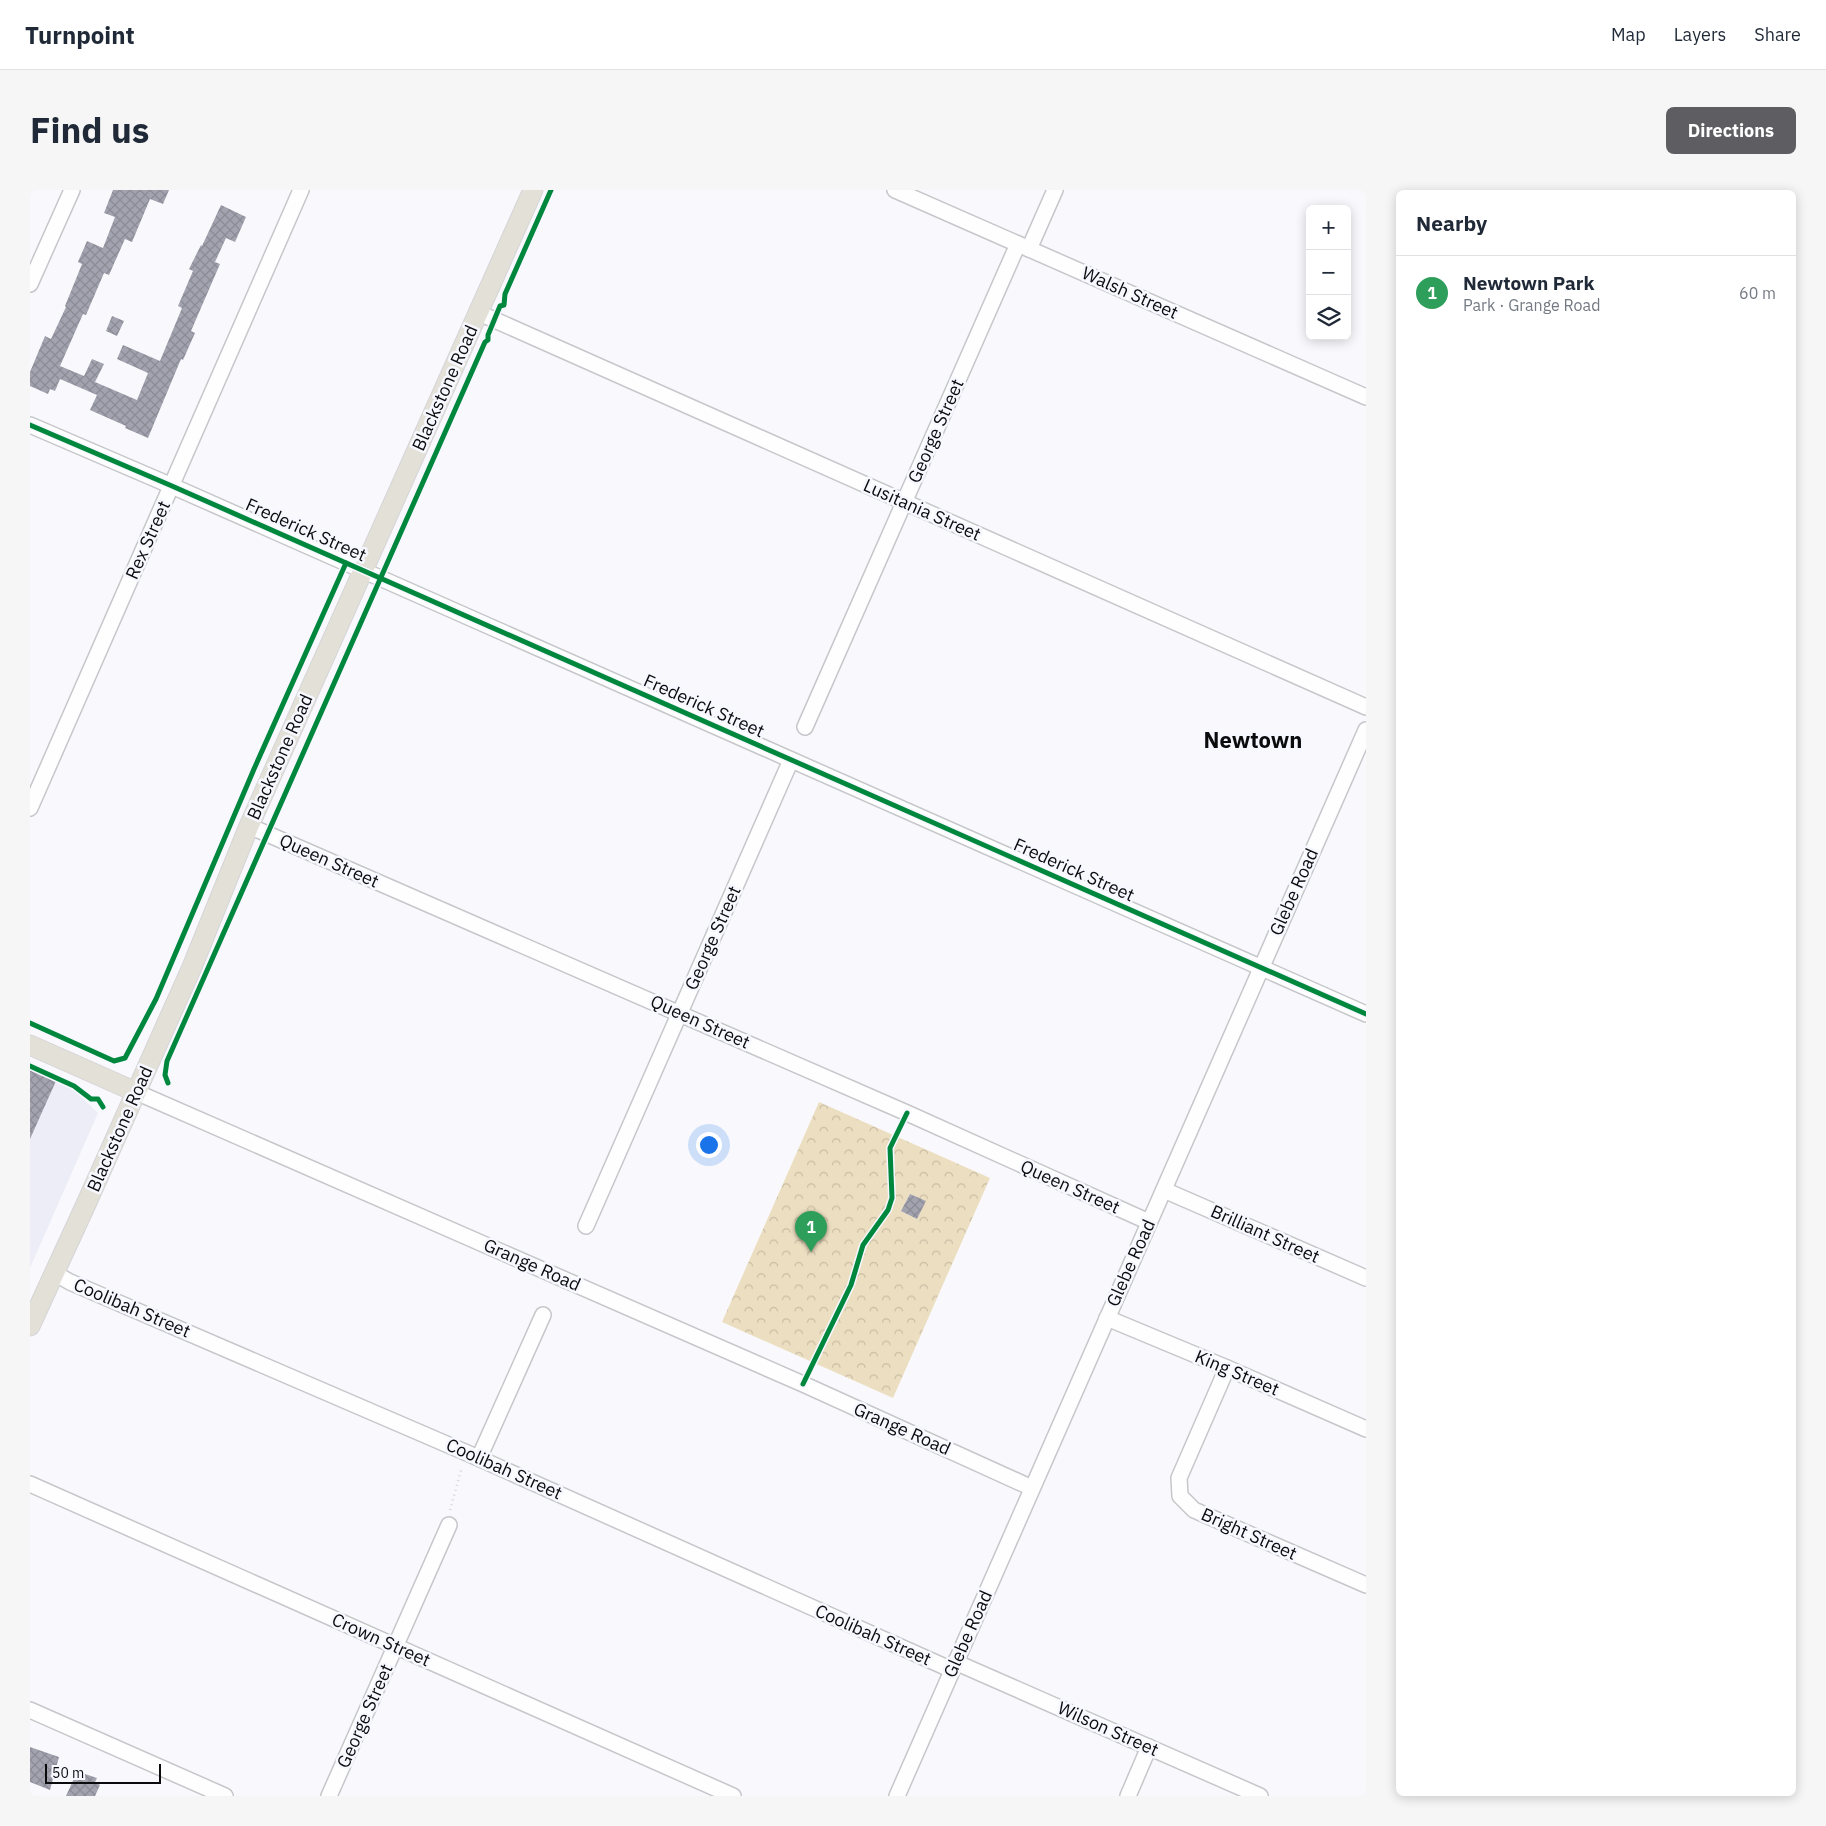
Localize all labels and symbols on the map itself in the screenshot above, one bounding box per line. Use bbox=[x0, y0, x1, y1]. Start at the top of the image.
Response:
street label: Walsh Street bbox=[1078, 261, 1182, 324]
street label: Blackstone Road bbox=[407, 321, 483, 454]
street label: George Street bbox=[902, 375, 969, 486]
street label: Lusitania Street bbox=[860, 473, 985, 546]
street label: Frederick Street bbox=[242, 493, 370, 566]
street label: Rex Street bbox=[120, 497, 175, 583]
street label: Frederick Street bbox=[640, 669, 768, 742]
street label: Blackstone Road bbox=[242, 690, 318, 823]
district label: Newtown bbox=[1204, 725, 1302, 754]
street label: Queen Street bbox=[276, 828, 383, 893]
street label: Frederick Street bbox=[1010, 833, 1138, 906]
street label: Glebe Road bbox=[1264, 845, 1323, 939]
street label: George Street bbox=[679, 882, 746, 993]
street label: Queen Street bbox=[647, 989, 754, 1054]
street label: Blackstone Road bbox=[82, 1062, 158, 1195]
your location bbox=[696, 1132, 722, 1158]
street label: Queen Street bbox=[1017, 1154, 1124, 1219]
street label: Brilliant Street bbox=[1207, 1199, 1323, 1268]
pin: 1 bbox=[795, 1211, 827, 1252]
street label: Glebe Road bbox=[1101, 1216, 1160, 1310]
street label: Grange Road bbox=[480, 1233, 584, 1296]
street label: Coolibah Street bbox=[70, 1273, 194, 1342]
street label: King Street bbox=[1192, 1345, 1283, 1401]
street label: Grange Road bbox=[850, 1397, 954, 1460]
street label: Coolibah Street bbox=[443, 1433, 566, 1504]
street label: Bright Street bbox=[1198, 1502, 1301, 1565]
street label: Glebe Road bbox=[938, 1587, 997, 1681]
street label: Coolibah Street bbox=[812, 1599, 935, 1670]
street label: Crown Street bbox=[328, 1608, 434, 1671]
street label: George Street bbox=[331, 1660, 398, 1771]
street label: Wilson Street bbox=[1054, 1696, 1162, 1761]
scale bar bbox=[45, 1761, 161, 1784]

